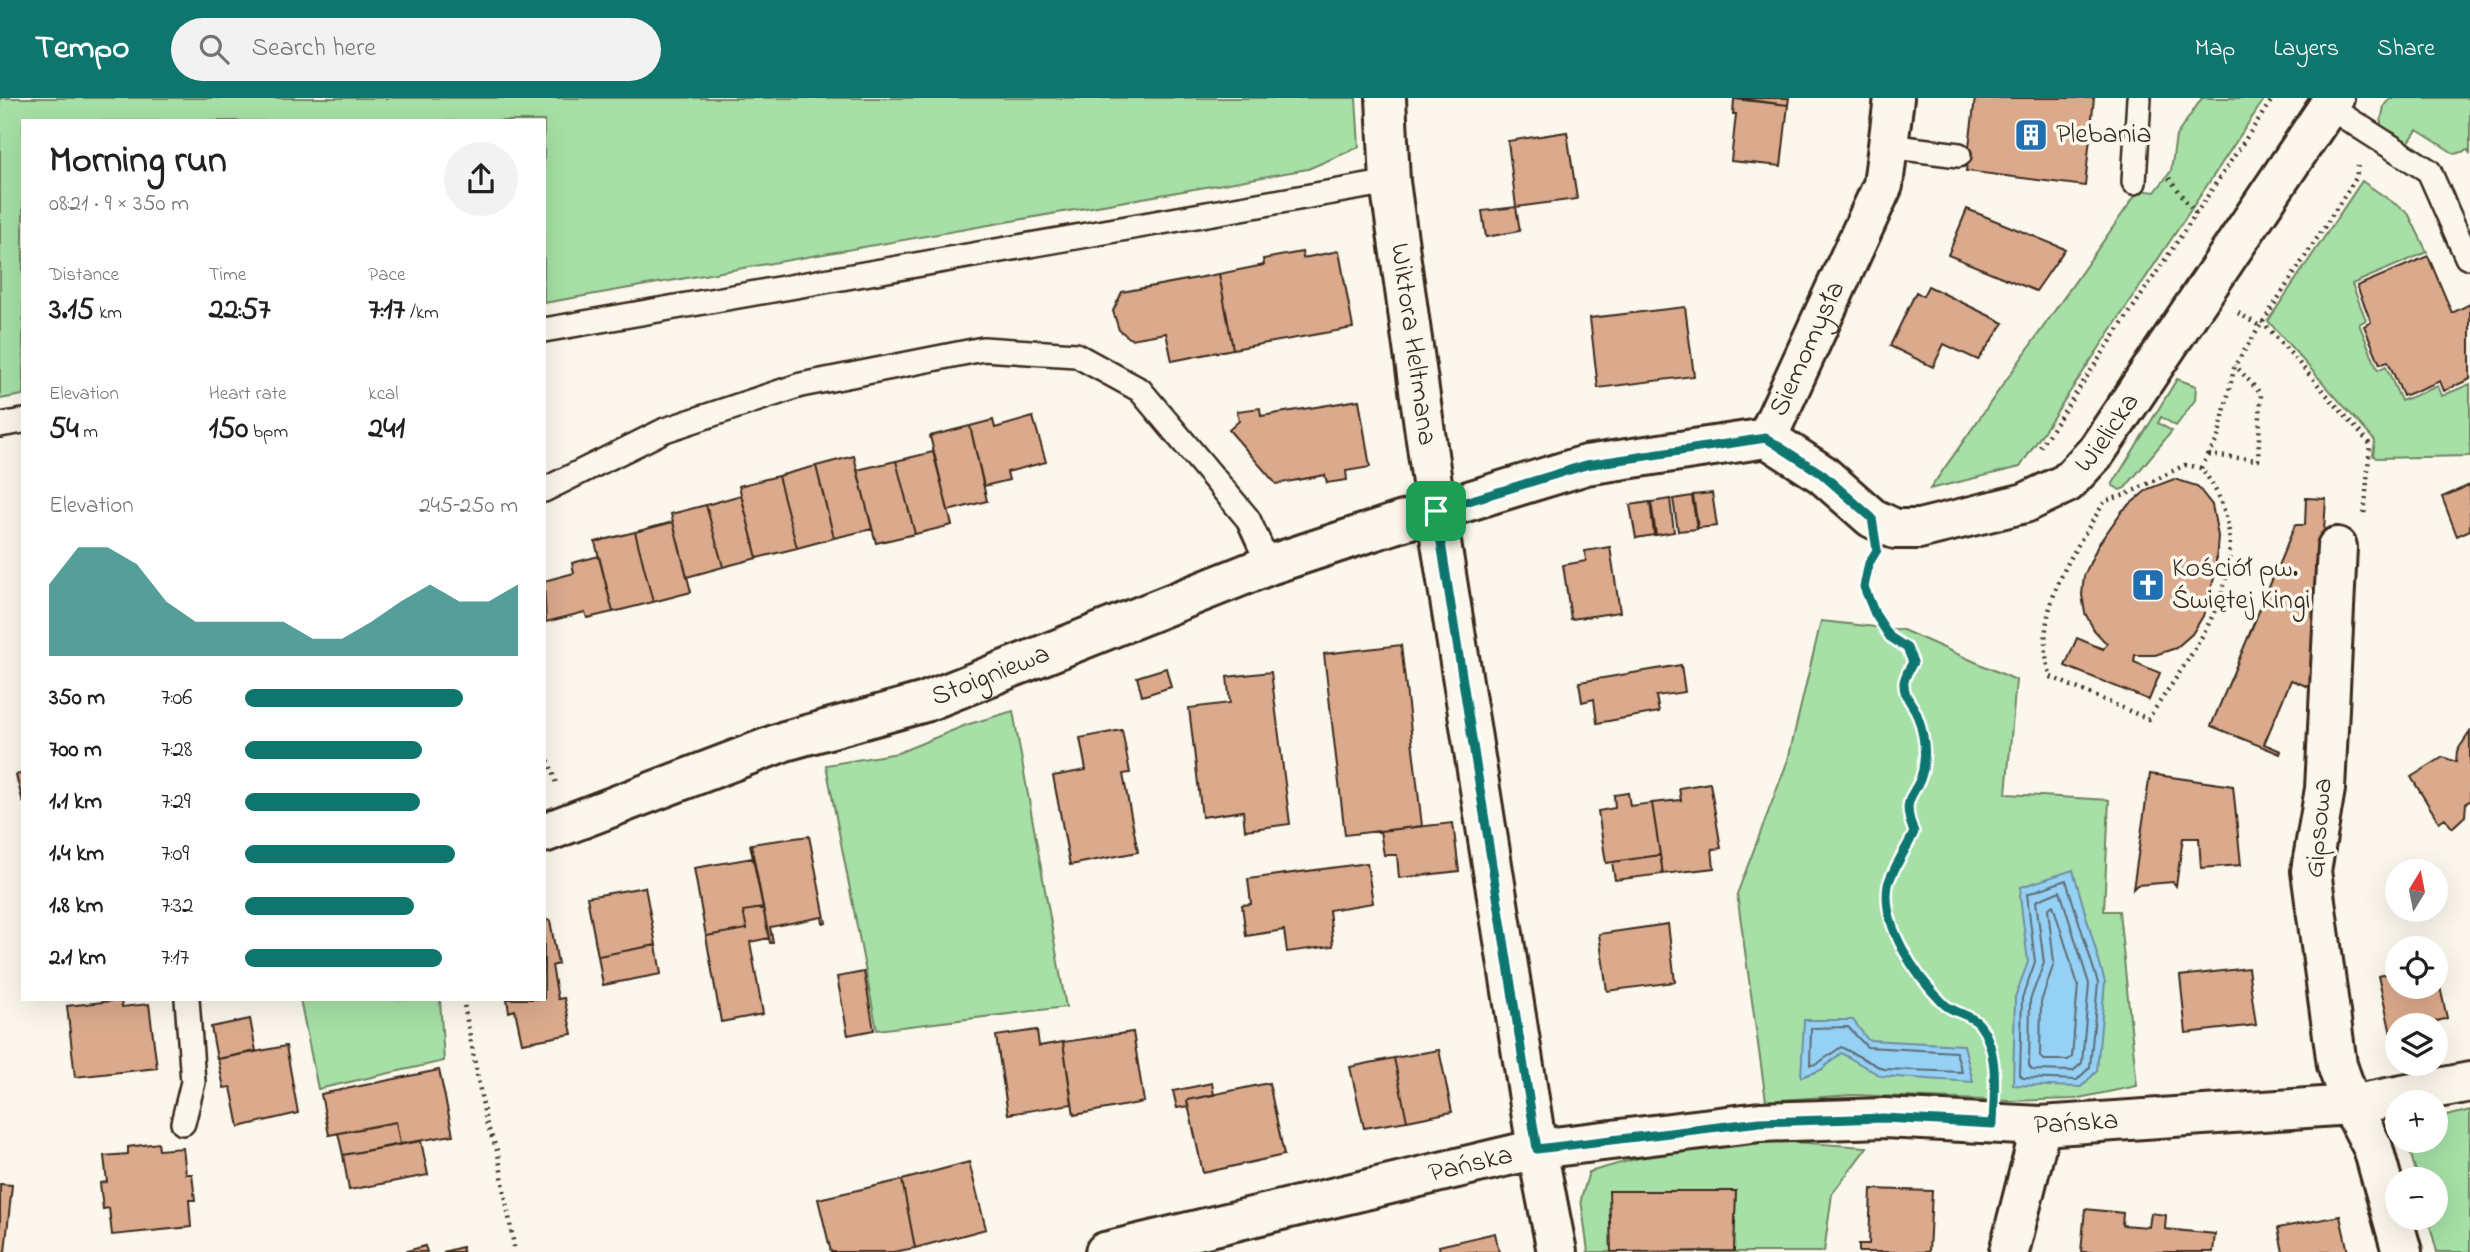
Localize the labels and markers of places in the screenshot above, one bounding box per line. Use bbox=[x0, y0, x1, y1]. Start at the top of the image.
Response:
place label: Plebania bbox=[2056, 115, 2152, 156]
building icon: Plebania bbox=[2012, 116, 2050, 154]
pin bbox=[1406, 481, 1466, 541]
place label: Kościół pw. Świętej Kingi bbox=[2172, 549, 2311, 622]
church icon: Kościół pw. Świętej Kingi bbox=[2129, 566, 2167, 604]

